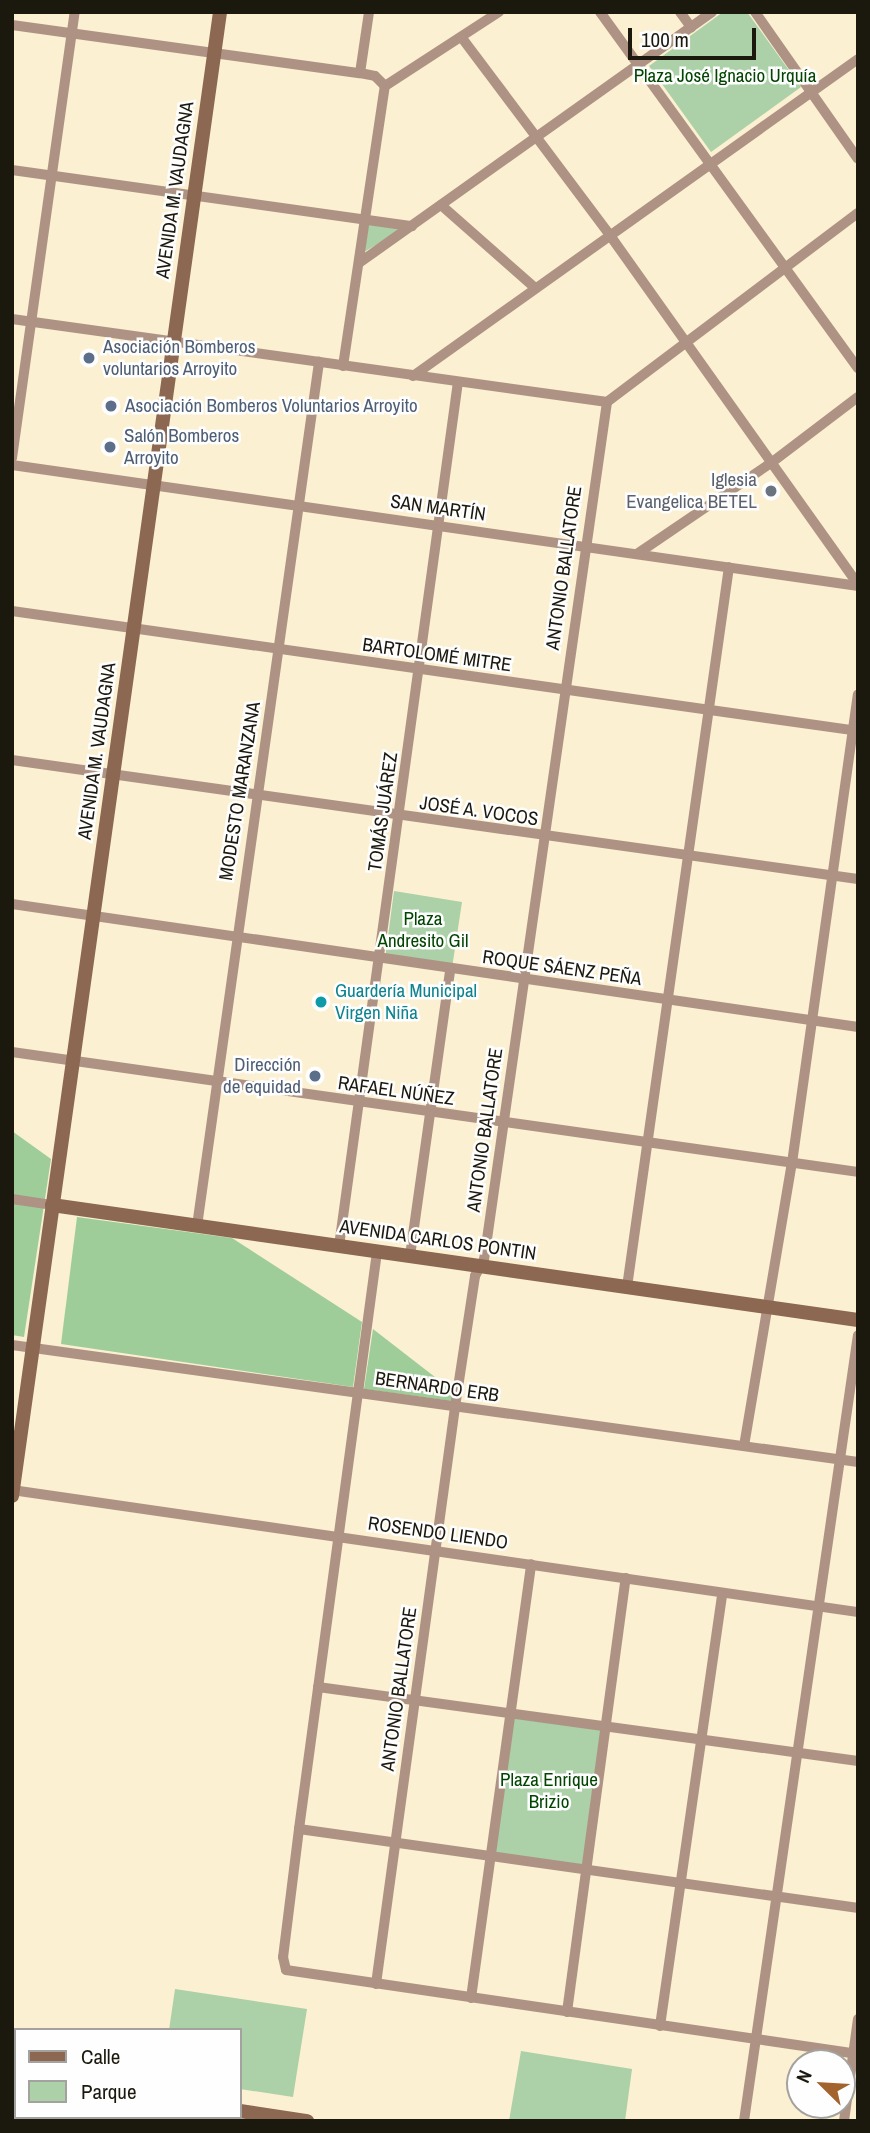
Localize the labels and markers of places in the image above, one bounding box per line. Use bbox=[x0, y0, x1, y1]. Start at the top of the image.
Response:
place label: Asociación Bomberos voluntarios Arroyito bbox=[103, 336, 255, 380]
marker: Asociación Bomberos voluntarios Arroyito bbox=[81, 350, 97, 366]
place label: Asociación Bomberos Voluntarios Arroyito bbox=[125, 395, 419, 417]
marker: Asociación Bomberos Voluntarios Arroyito bbox=[103, 398, 119, 414]
place label: Salón Bomberos Arroyito bbox=[124, 425, 239, 469]
marker: Salón Bomberos Arroyito bbox=[102, 439, 118, 455]
place label: Iglesia Evangelica BETEL bbox=[626, 469, 757, 513]
marker: Iglesia Evangelica BETEL bbox=[763, 483, 779, 499]
place label: Guardería Municipal Virgen Niña bbox=[335, 980, 477, 1024]
marker: Guardería Municipal Virgen Niña bbox=[313, 994, 329, 1010]
place label: Dirección de equidad bbox=[223, 1054, 301, 1098]
marker: Dirección de equidad bbox=[307, 1068, 323, 1084]

